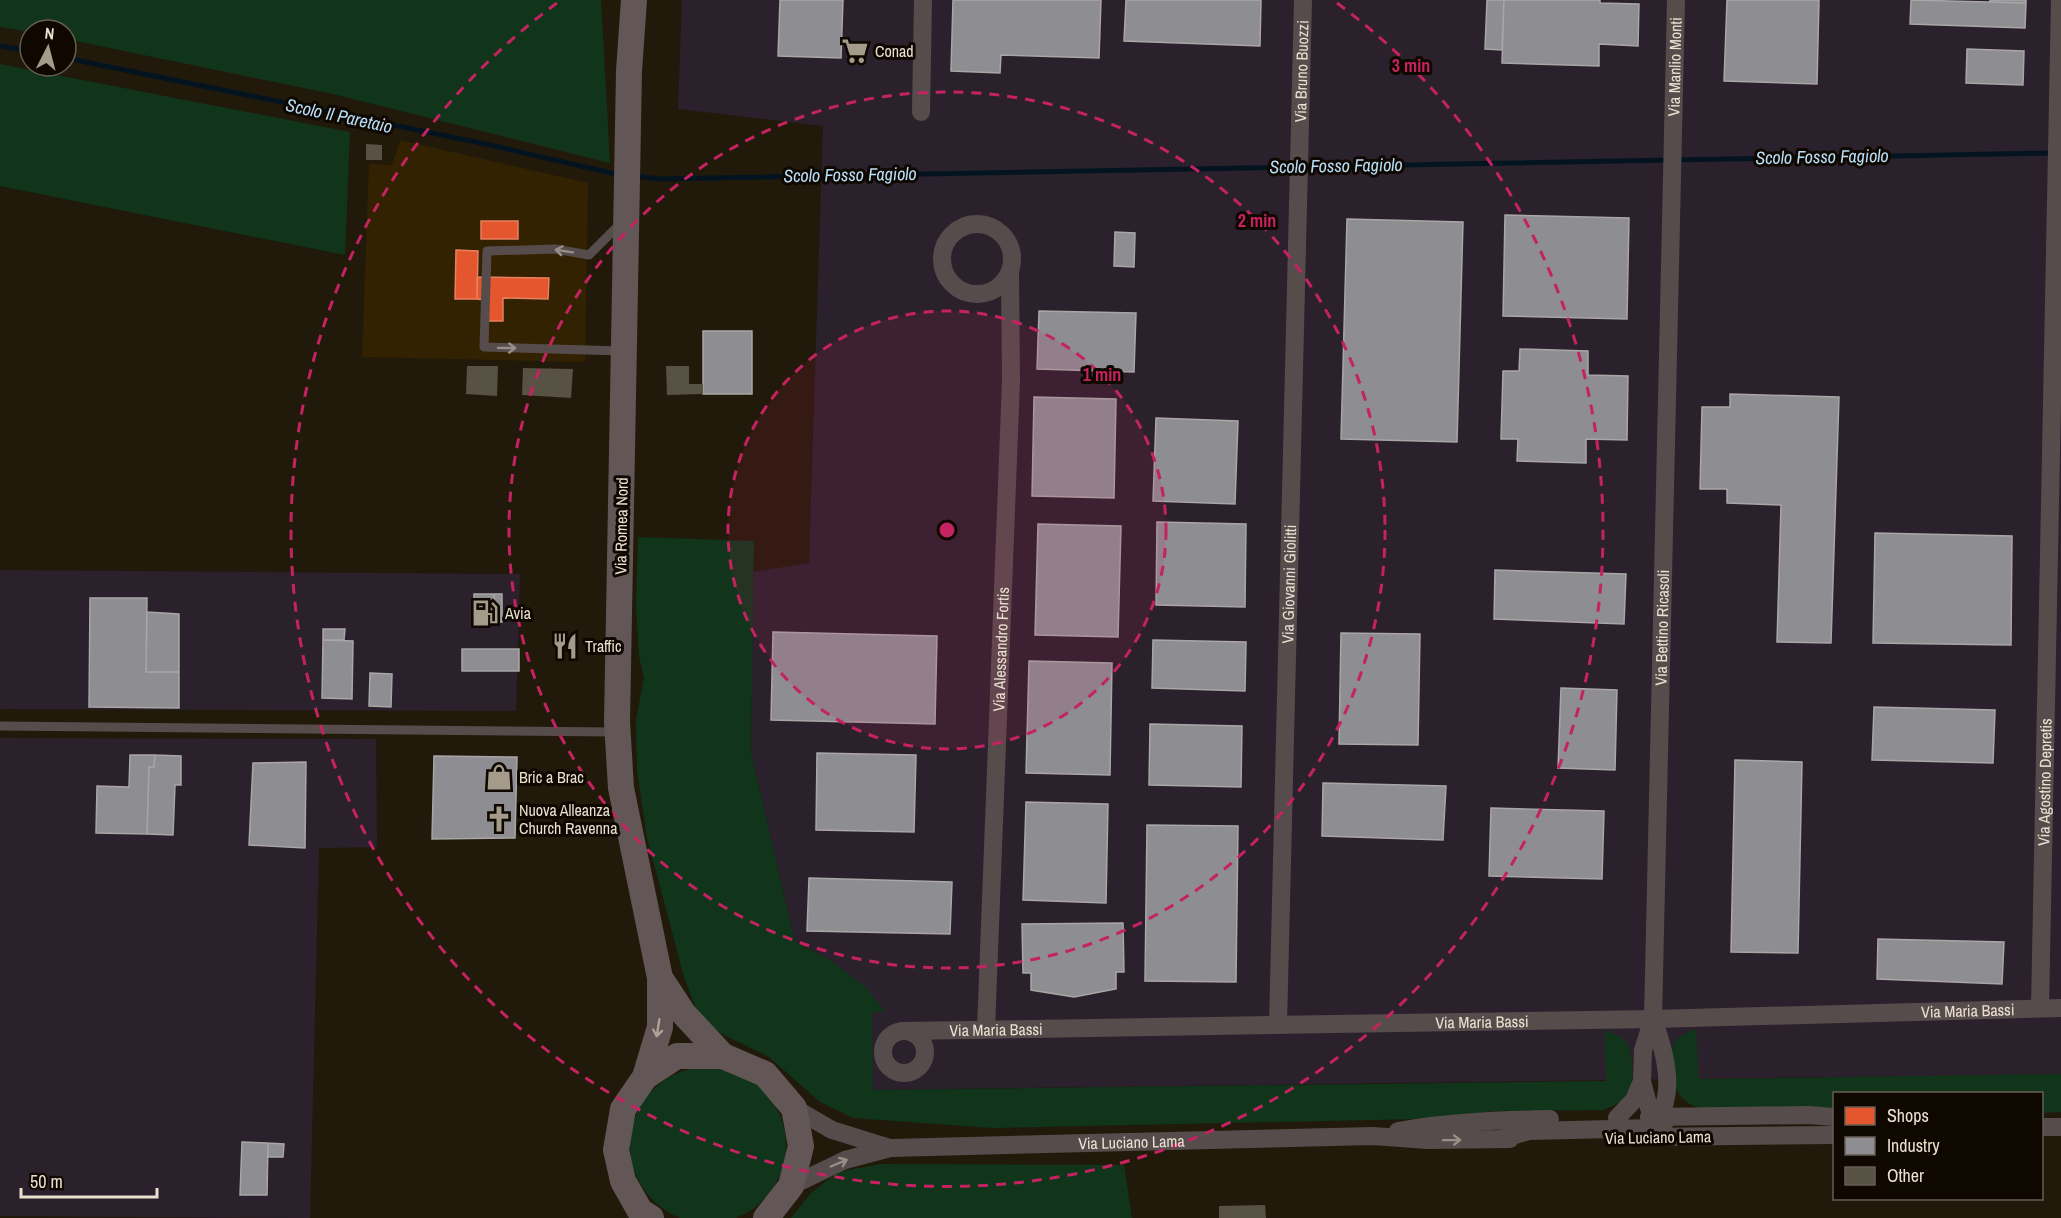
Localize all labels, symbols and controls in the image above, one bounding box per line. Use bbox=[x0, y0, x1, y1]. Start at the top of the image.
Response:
street label: Via Manlio Monti bbox=[1662, 17, 1687, 116]
north arrow bbox=[18, 18, 78, 78]
street label: Via Bruno Buozzi bbox=[1289, 20, 1314, 123]
text: N bbox=[44, 22, 55, 45]
supermarket icon: Conad bbox=[840, 36, 870, 66]
place label: Conad bbox=[875, 40, 914, 62]
text: 3 min bbox=[1392, 53, 1430, 78]
water label: Scolo Il Paretaio bbox=[284, 92, 395, 139]
water label: Scolo Fosso Fagiolo bbox=[1755, 143, 1889, 170]
water label: Scolo Fosso Fagiolo bbox=[1269, 152, 1403, 179]
water label: Scolo Fosso Fagiolo bbox=[783, 161, 917, 188]
text: 2 min bbox=[1238, 208, 1276, 233]
one-way arrow bbox=[555, 245, 574, 256]
one-way arrow bbox=[496, 342, 516, 353]
text: 1 min bbox=[1083, 362, 1121, 387]
street label: Via Romea Nord bbox=[609, 477, 633, 575]
centre of rings bbox=[937, 520, 957, 540]
street label: Via Giovanni Giolitti bbox=[1276, 524, 1301, 644]
street label: Via Bettino Ricasoli bbox=[1650, 569, 1674, 686]
street label: Via Alessandro Fortis bbox=[987, 587, 1014, 712]
fuel station icon: Avia bbox=[470, 598, 500, 628]
place label: Avia bbox=[504, 602, 532, 624]
restaurant icon: Traffic bbox=[550, 631, 580, 661]
place label: Traffic bbox=[585, 635, 622, 657]
street label: Via Agostino Depretis bbox=[2032, 718, 2057, 846]
shop icon: Bric a Brac bbox=[484, 762, 514, 792]
place label: Bric a Brac bbox=[519, 766, 584, 788]
place label: Nuova Alleanza Church Ravenna bbox=[519, 799, 618, 839]
church icon: Nuova Alleanza Church Ravenna bbox=[484, 804, 514, 834]
street label: Via Maria Bassi bbox=[1921, 998, 2015, 1023]
street label: Via Maria Bassi bbox=[1435, 1010, 1529, 1033]
one-way arrow bbox=[652, 1018, 663, 1038]
street label: Via Maria Bassi bbox=[949, 1018, 1043, 1041]
legend bbox=[1833, 1092, 2043, 1200]
text: Shops bbox=[1887, 1103, 1929, 1128]
street label: Via Luciano Lama bbox=[1605, 1125, 1712, 1149]
street label: Via Luciano Lama bbox=[1078, 1130, 1186, 1154]
text: Industry bbox=[1887, 1133, 1940, 1158]
one-way arrow bbox=[1442, 1134, 1462, 1146]
one-way arrow bbox=[829, 1157, 847, 1168]
scale bar bbox=[21, 1161, 158, 1199]
text: Other bbox=[1887, 1163, 1924, 1188]
text: 50 m bbox=[30, 1169, 63, 1194]

